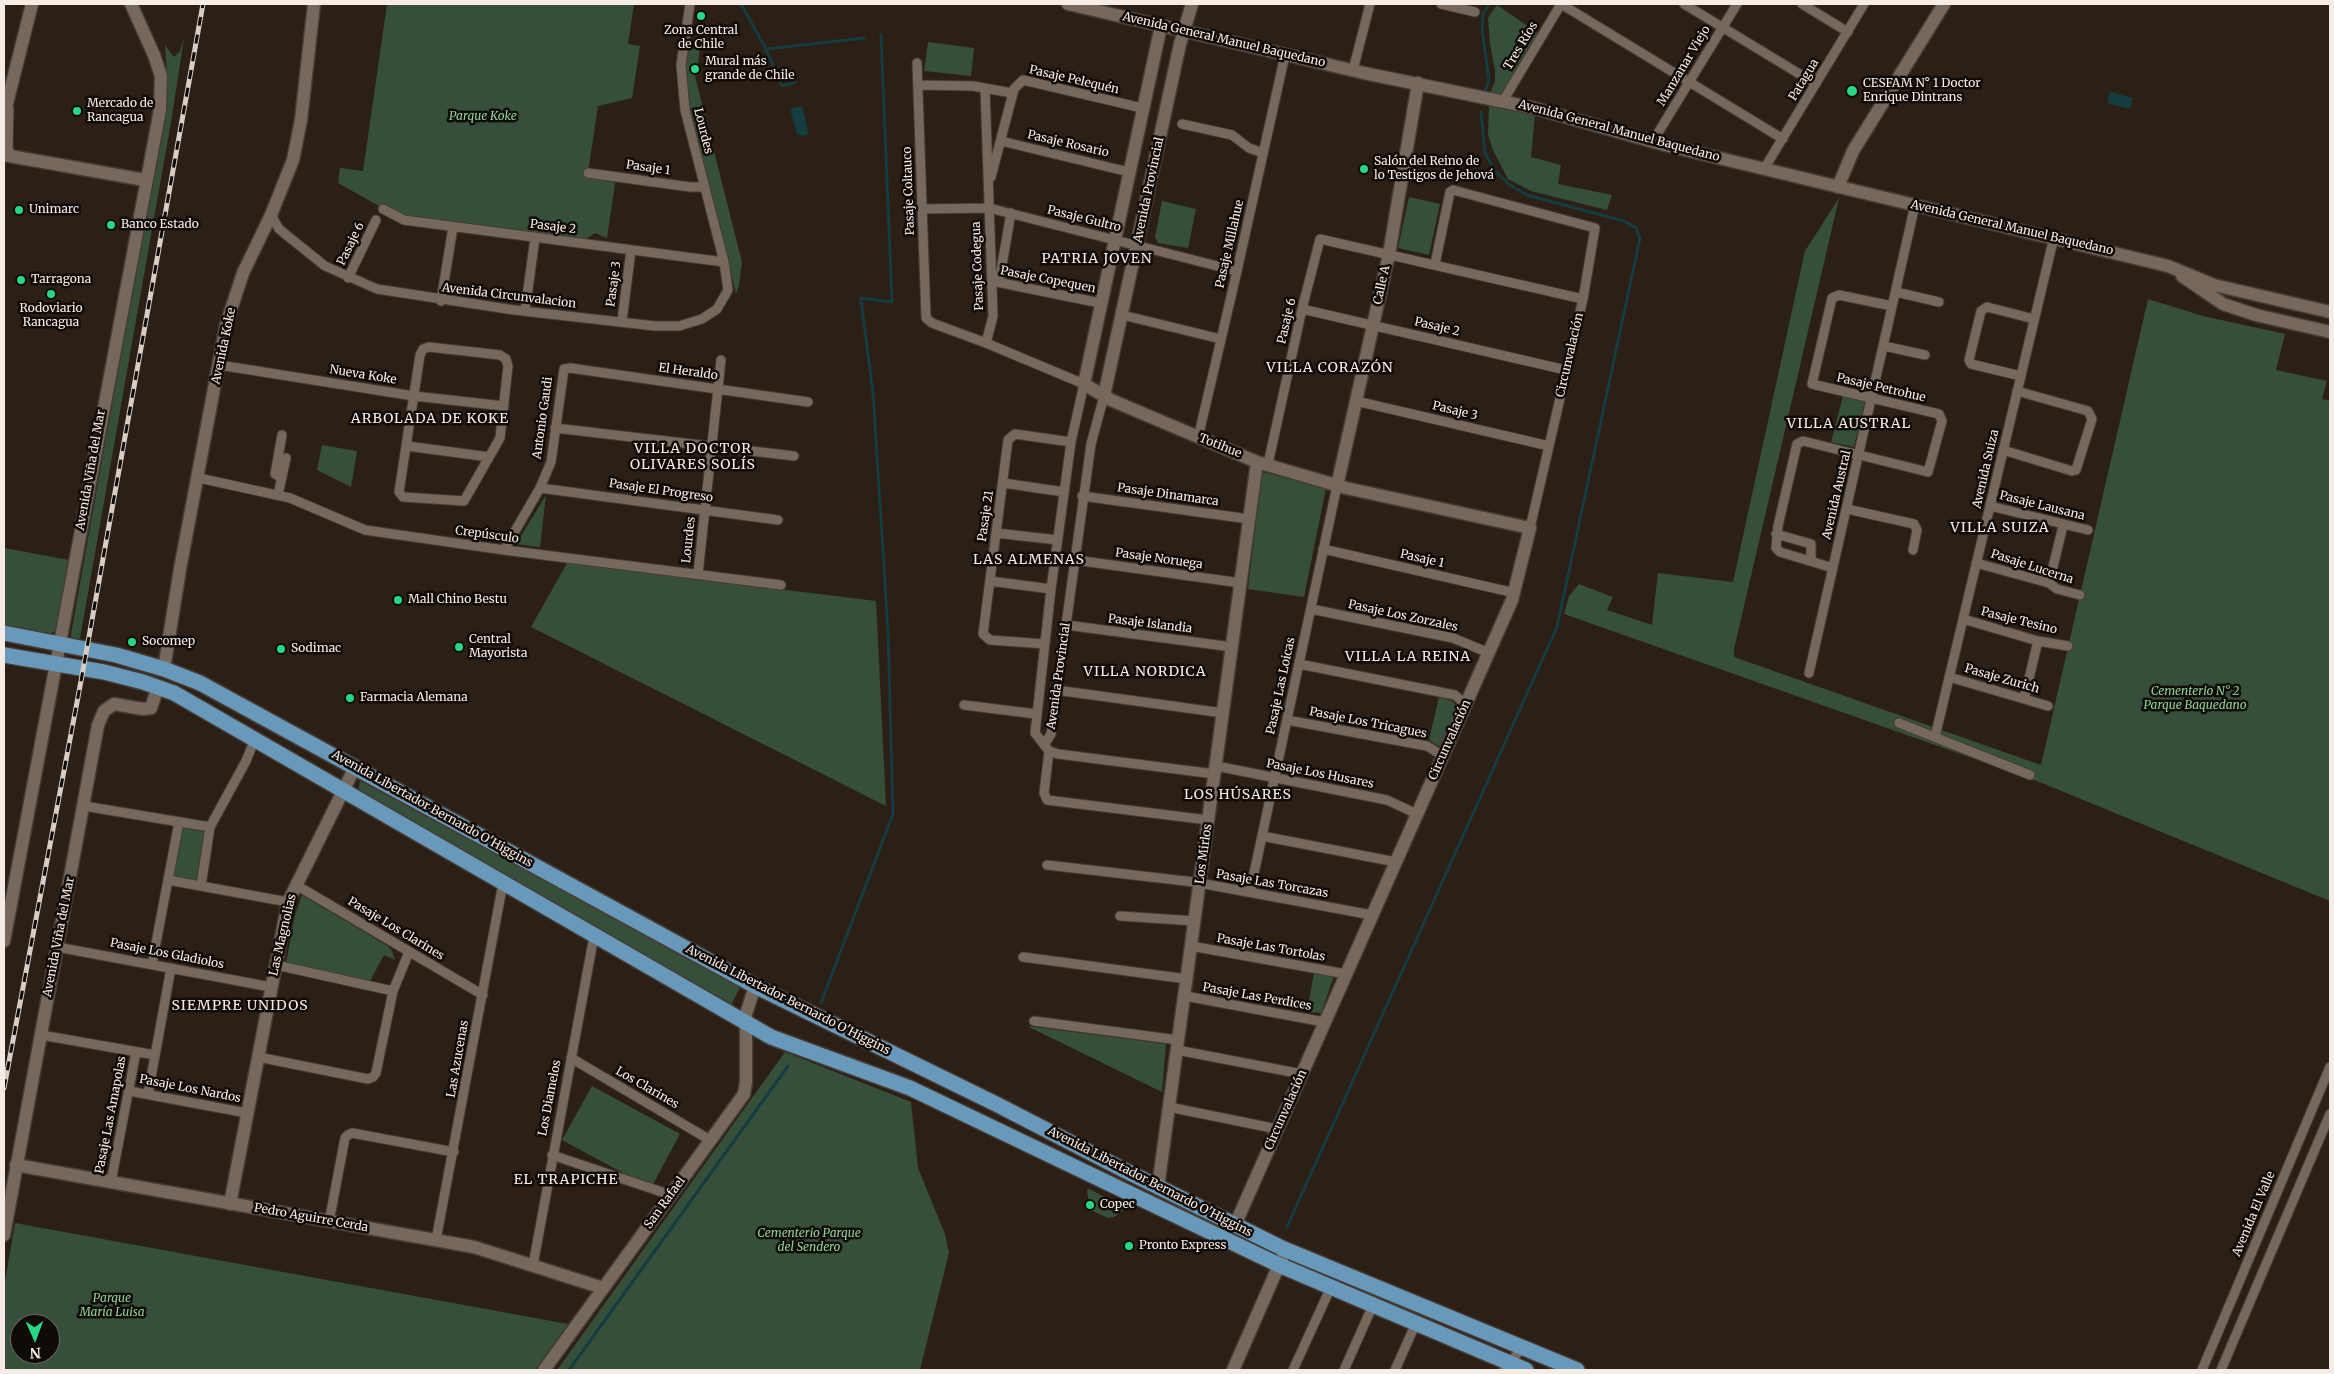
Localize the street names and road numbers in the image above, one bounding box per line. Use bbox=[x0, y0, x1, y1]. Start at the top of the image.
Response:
street label: Avenida General Manuel Baquedano bbox=[1121, 10, 1327, 70]
street label: Tres Ríos bbox=[1501, 19, 1541, 73]
street label: Manzanar Viejo bbox=[1654, 23, 1714, 109]
street label: Patagua bbox=[1786, 56, 1822, 104]
street label: Pasaje Pelequén bbox=[1028, 63, 1120, 97]
street label: Avenida General Manuel Baquedano bbox=[1517, 97, 1721, 165]
street label: Lourdes bbox=[690, 107, 716, 155]
street label: Pasaje Rosario bbox=[1026, 128, 1110, 160]
street label: Avenida Provincial bbox=[1131, 136, 1167, 244]
street label: Pasaje Coltauco bbox=[900, 146, 918, 236]
street label: Pasaje 1 bbox=[625, 158, 671, 178]
street label: Pasaje Millahue bbox=[1213, 198, 1247, 290]
street label: Avenida General Manuel Baquedano bbox=[1909, 198, 2115, 258]
street label: Pasaje Gultro bbox=[1046, 203, 1122, 235]
street label: Pasaje 2 bbox=[529, 217, 577, 237]
street label: Pasaje 6 bbox=[334, 220, 368, 268]
street label: Pasaje Codegua bbox=[969, 221, 987, 311]
street label: Pasaje 3 bbox=[604, 260, 624, 308]
street label: Pasaje Copequen bbox=[999, 264, 1097, 296]
street label: Calle A bbox=[1371, 264, 1393, 306]
street label: Avenida Circunvalacion bbox=[441, 281, 577, 311]
street label: Pasaje 6 bbox=[1275, 297, 1299, 345]
street label: Avenida Koke bbox=[209, 306, 239, 386]
street label: Circunvalación bbox=[1553, 311, 1587, 399]
street label: Pasaje 2 bbox=[1413, 315, 1461, 339]
street label: El Heraldo bbox=[657, 361, 719, 383]
street label: Nueva Koke bbox=[328, 363, 398, 387]
street label: Pasaje Petrohue bbox=[1835, 371, 1927, 405]
street label: Antonio Gaudi bbox=[530, 376, 556, 460]
street label: Pasaje 3 bbox=[1431, 399, 1479, 423]
street label: Avenida Viña del Mar bbox=[73, 409, 109, 531]
street label: Avenida Suiza bbox=[1970, 428, 2002, 510]
street label: Totihue bbox=[1196, 431, 1244, 461]
street label: Avenida Austral bbox=[1820, 449, 1854, 541]
street label: Pasaje El Progreso bbox=[608, 477, 714, 505]
street label: Pasaje Dinamarca bbox=[1116, 481, 1220, 509]
street label: Pasaje Lausana bbox=[1998, 488, 2086, 524]
street label: Pasaje 21 bbox=[975, 490, 997, 542]
street label: Lourdes bbox=[679, 516, 699, 564]
street label: Crepúsculo bbox=[454, 523, 520, 547]
street label: Pasaje Noruega bbox=[1114, 546, 1204, 572]
street label: Pasaje 1 bbox=[1399, 547, 1445, 571]
street label: Pasaje Lucerna bbox=[1989, 547, 2075, 587]
street label: Pasaje Los Zorzales bbox=[1347, 597, 1459, 635]
street label: Pasaje Tesino bbox=[1979, 605, 2059, 637]
street label: Pasaje Islandia bbox=[1107, 612, 1193, 636]
street label: Avenida Provincial bbox=[1044, 622, 1074, 730]
street label: Pasaje Las Loicas bbox=[1264, 636, 1298, 736]
street label: Pasaje Zurich bbox=[1963, 661, 2041, 697]
street label: Circunvalación bbox=[1426, 698, 1474, 782]
street label: Pasaje Los Tricagues bbox=[1308, 705, 1428, 741]
street label: Avenida Libertador Bernardo O'Higgins bbox=[329, 748, 535, 870]
street label: Pasaje Los Husares bbox=[1265, 757, 1375, 791]
street label: Los Mirlos bbox=[1193, 823, 1215, 885]
street label: Pasaje Las Torcazas bbox=[1215, 867, 1329, 901]
street label: Avenida Viña del Mar bbox=[40, 876, 78, 998]
street label: Las Magnolias bbox=[267, 893, 299, 977]
street label: Pasaje Los Clarines bbox=[345, 895, 447, 963]
street label: Pasaje Las Tortolas bbox=[1216, 931, 1326, 965]
street label: Pasaje Los Gladiolos bbox=[109, 936, 225, 972]
street label: Avenida Libertador Bernardo O'Higgins bbox=[683, 942, 893, 1058]
street label: Pasaje Las Perdices bbox=[1201, 980, 1313, 1014]
street label: Las Azucenas bbox=[444, 1019, 472, 1099]
street label: Pasaje Las Amapolas bbox=[93, 1055, 129, 1175]
street label: Los Diamelos bbox=[536, 1059, 564, 1137]
street label: Los Clarines bbox=[613, 1064, 681, 1112]
street label: Circunvalación bbox=[1262, 1068, 1310, 1152]
street label: Pasaje Los Nardos bbox=[138, 1072, 242, 1106]
street label: Avenida Libertador Bernardo O'Higgins bbox=[1045, 1124, 1255, 1240]
street label: Avenida El Valle bbox=[2230, 1169, 2278, 1259]
street label: San Rafael bbox=[641, 1174, 689, 1232]
street label: Pedro Aguirre Cerda bbox=[253, 1201, 369, 1235]

